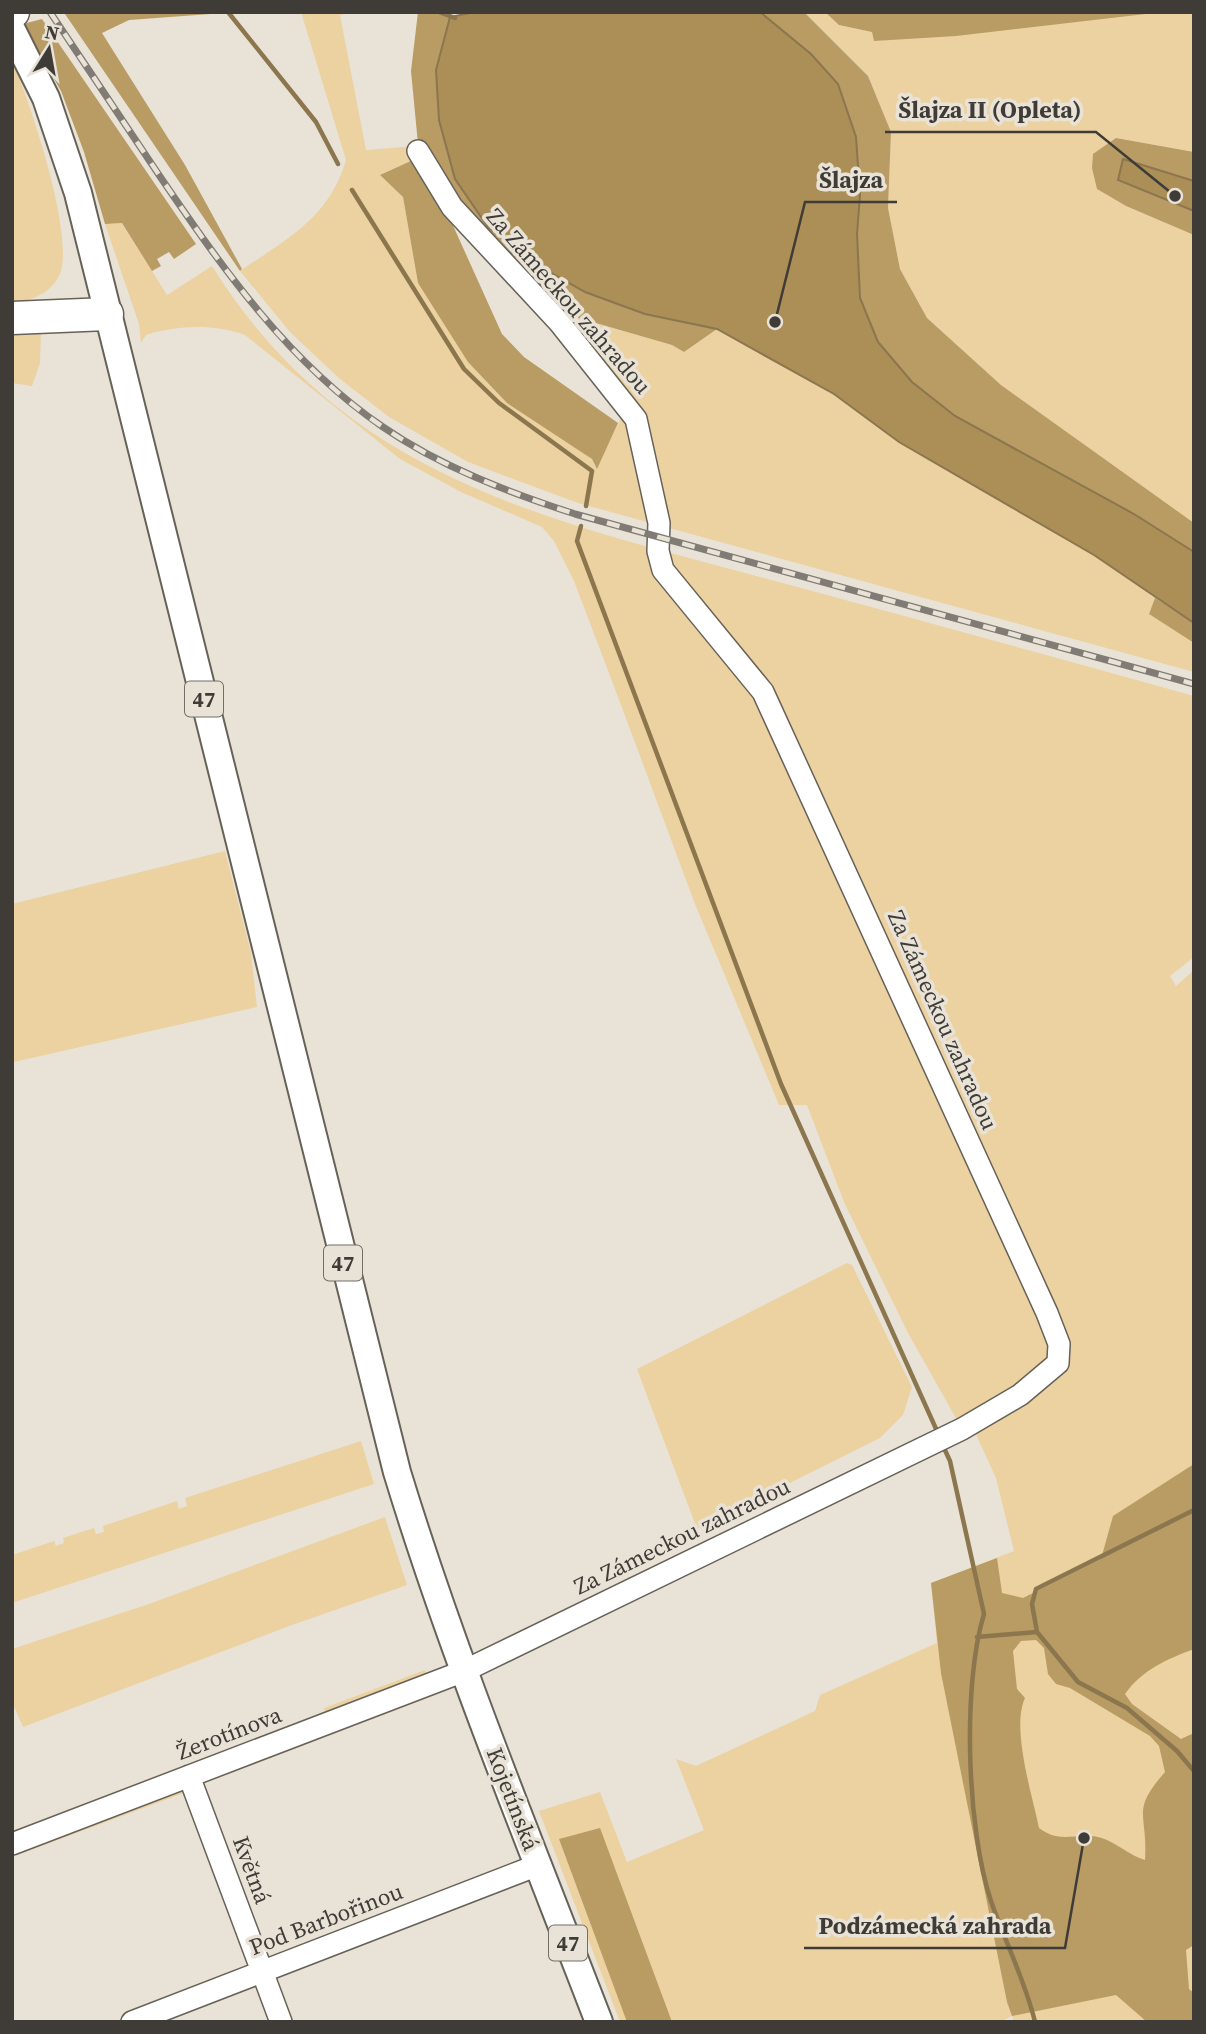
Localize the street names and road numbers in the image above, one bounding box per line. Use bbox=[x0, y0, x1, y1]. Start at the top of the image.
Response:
street label: Za Zámeckou zahradou bbox=[479, 201, 659, 401]
road number: 47 bbox=[185, 682, 223, 716]
street label: Za Zámeckou zahradou bbox=[880, 905, 1006, 1135]
road number: 47 bbox=[324, 1246, 362, 1280]
street label: Za Zámeckou zahradou bbox=[569, 1470, 795, 1602]
street label: Žerotínova bbox=[172, 1698, 286, 1768]
street label: Kojetínská bbox=[479, 1743, 547, 1855]
street label: Květná bbox=[225, 1832, 279, 1909]
street label: Pod Barbořinou bbox=[245, 1875, 407, 1963]
road number: 47 bbox=[549, 1926, 587, 1960]

